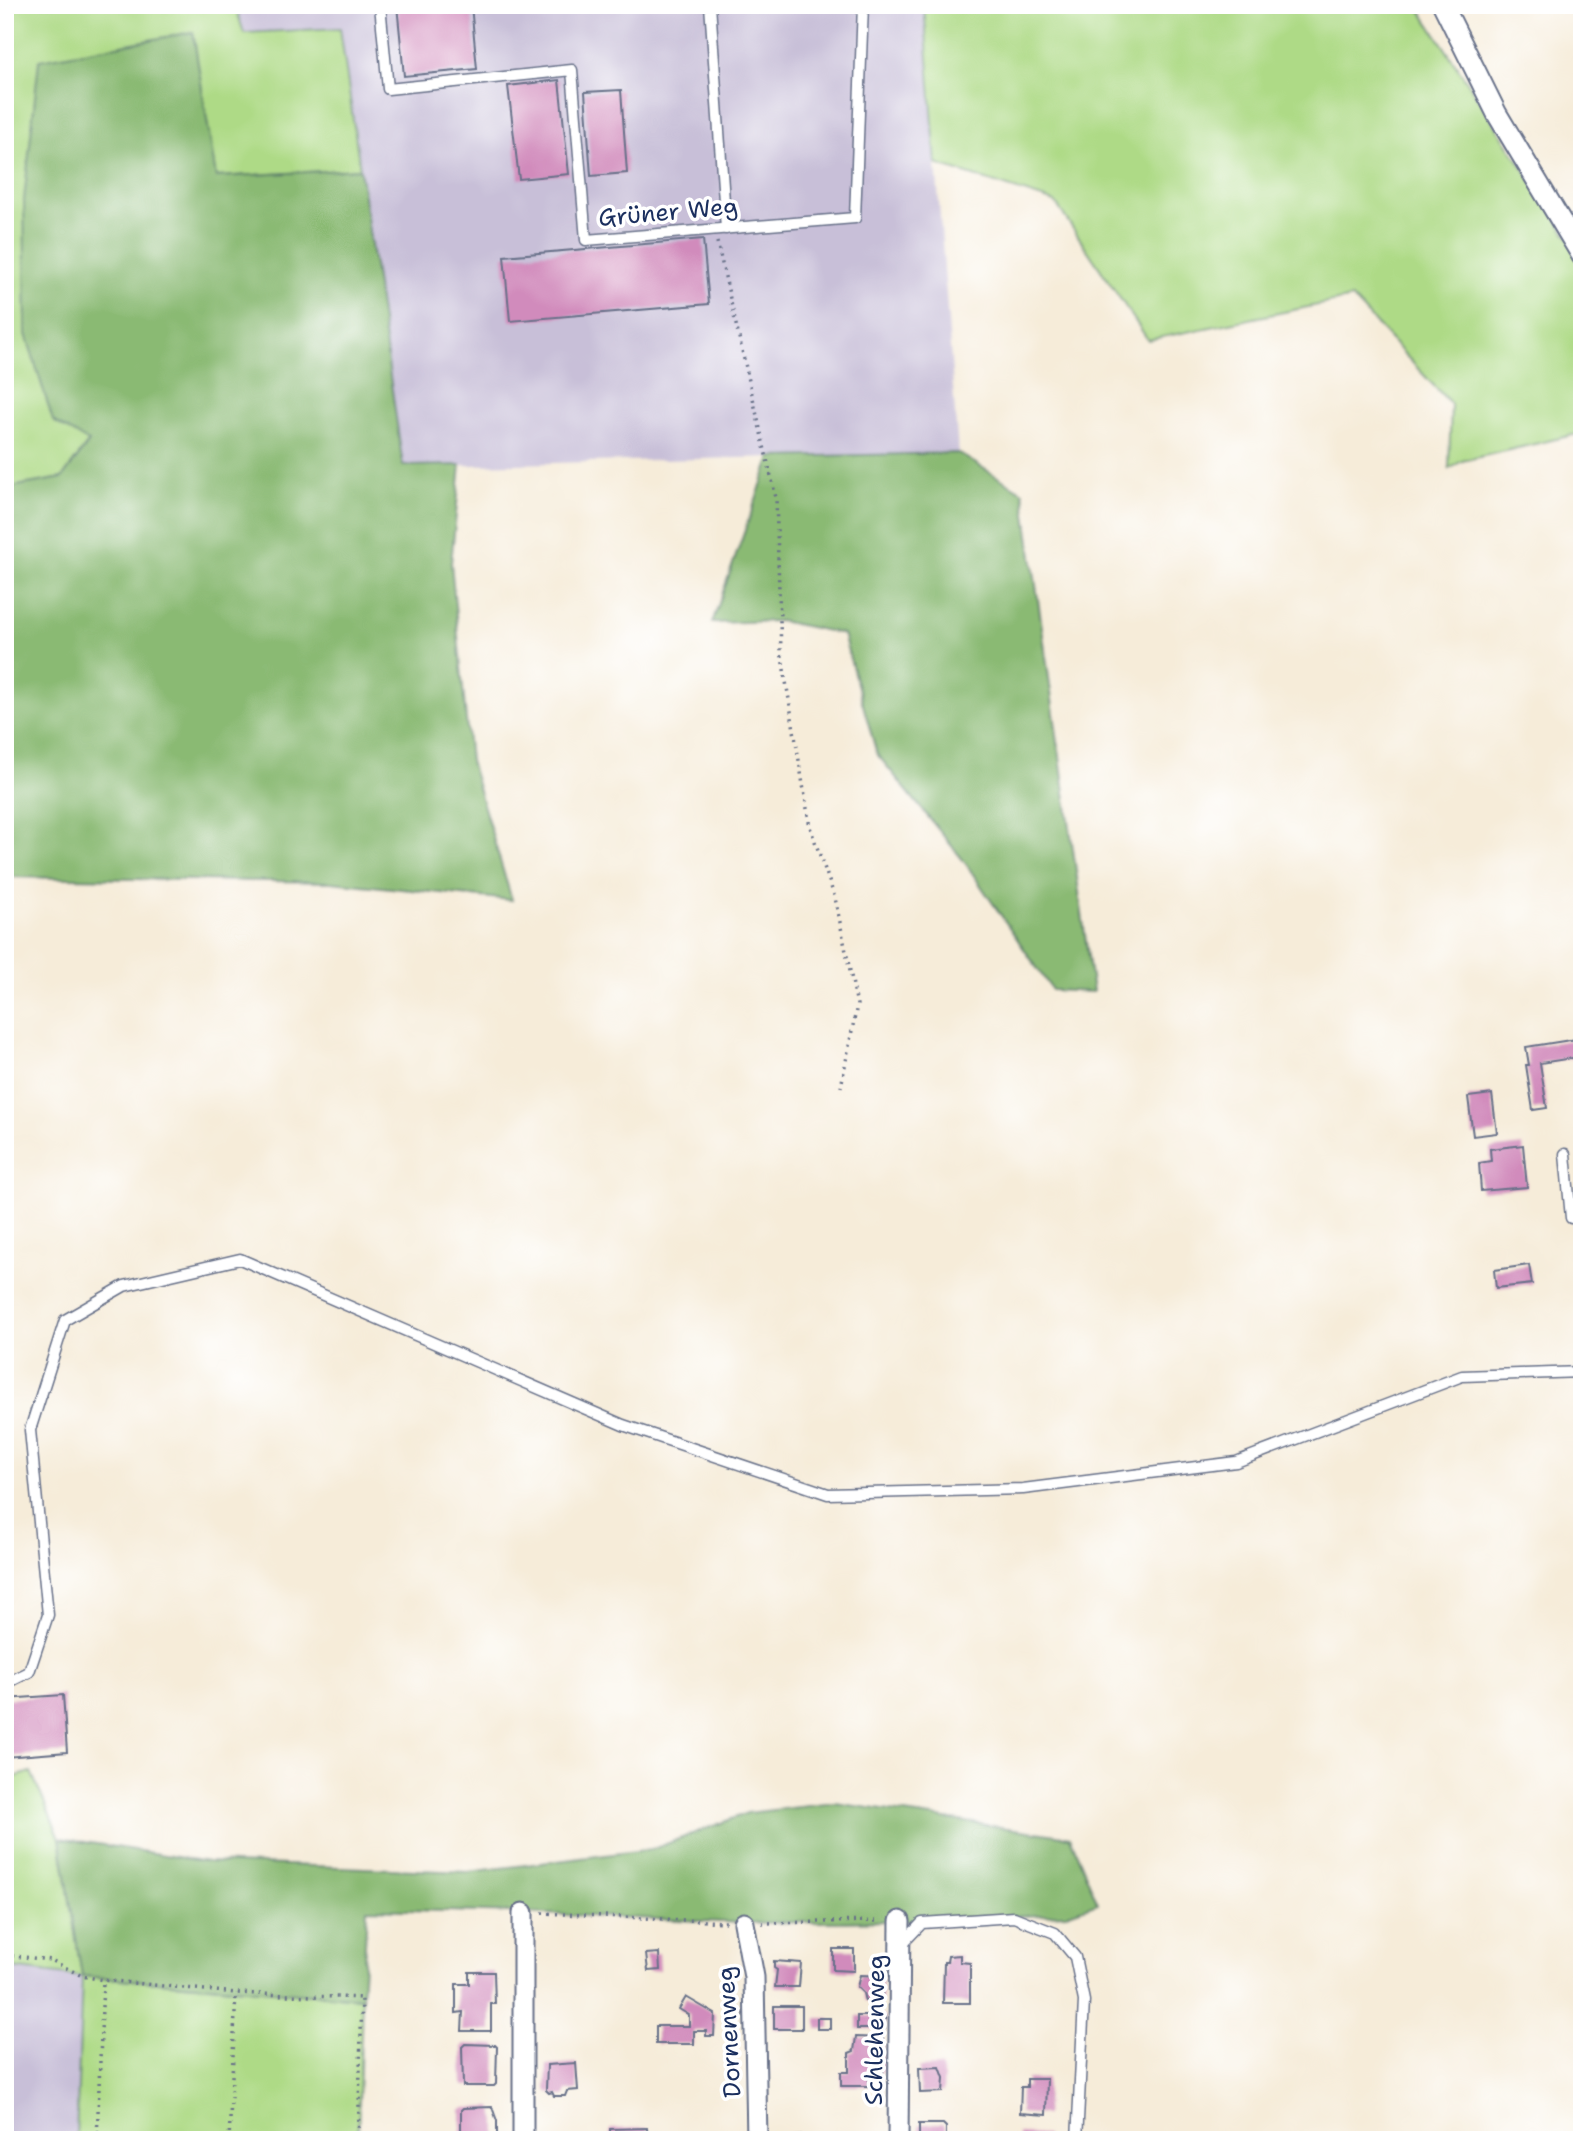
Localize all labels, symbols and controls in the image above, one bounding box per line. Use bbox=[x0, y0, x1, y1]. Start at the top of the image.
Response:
street label: Grüner Weg bbox=[597, 190, 739, 234]
street label: Schlehenweg bbox=[858, 1954, 892, 2106]
street label: Dornenweg bbox=[710, 1966, 748, 2098]

